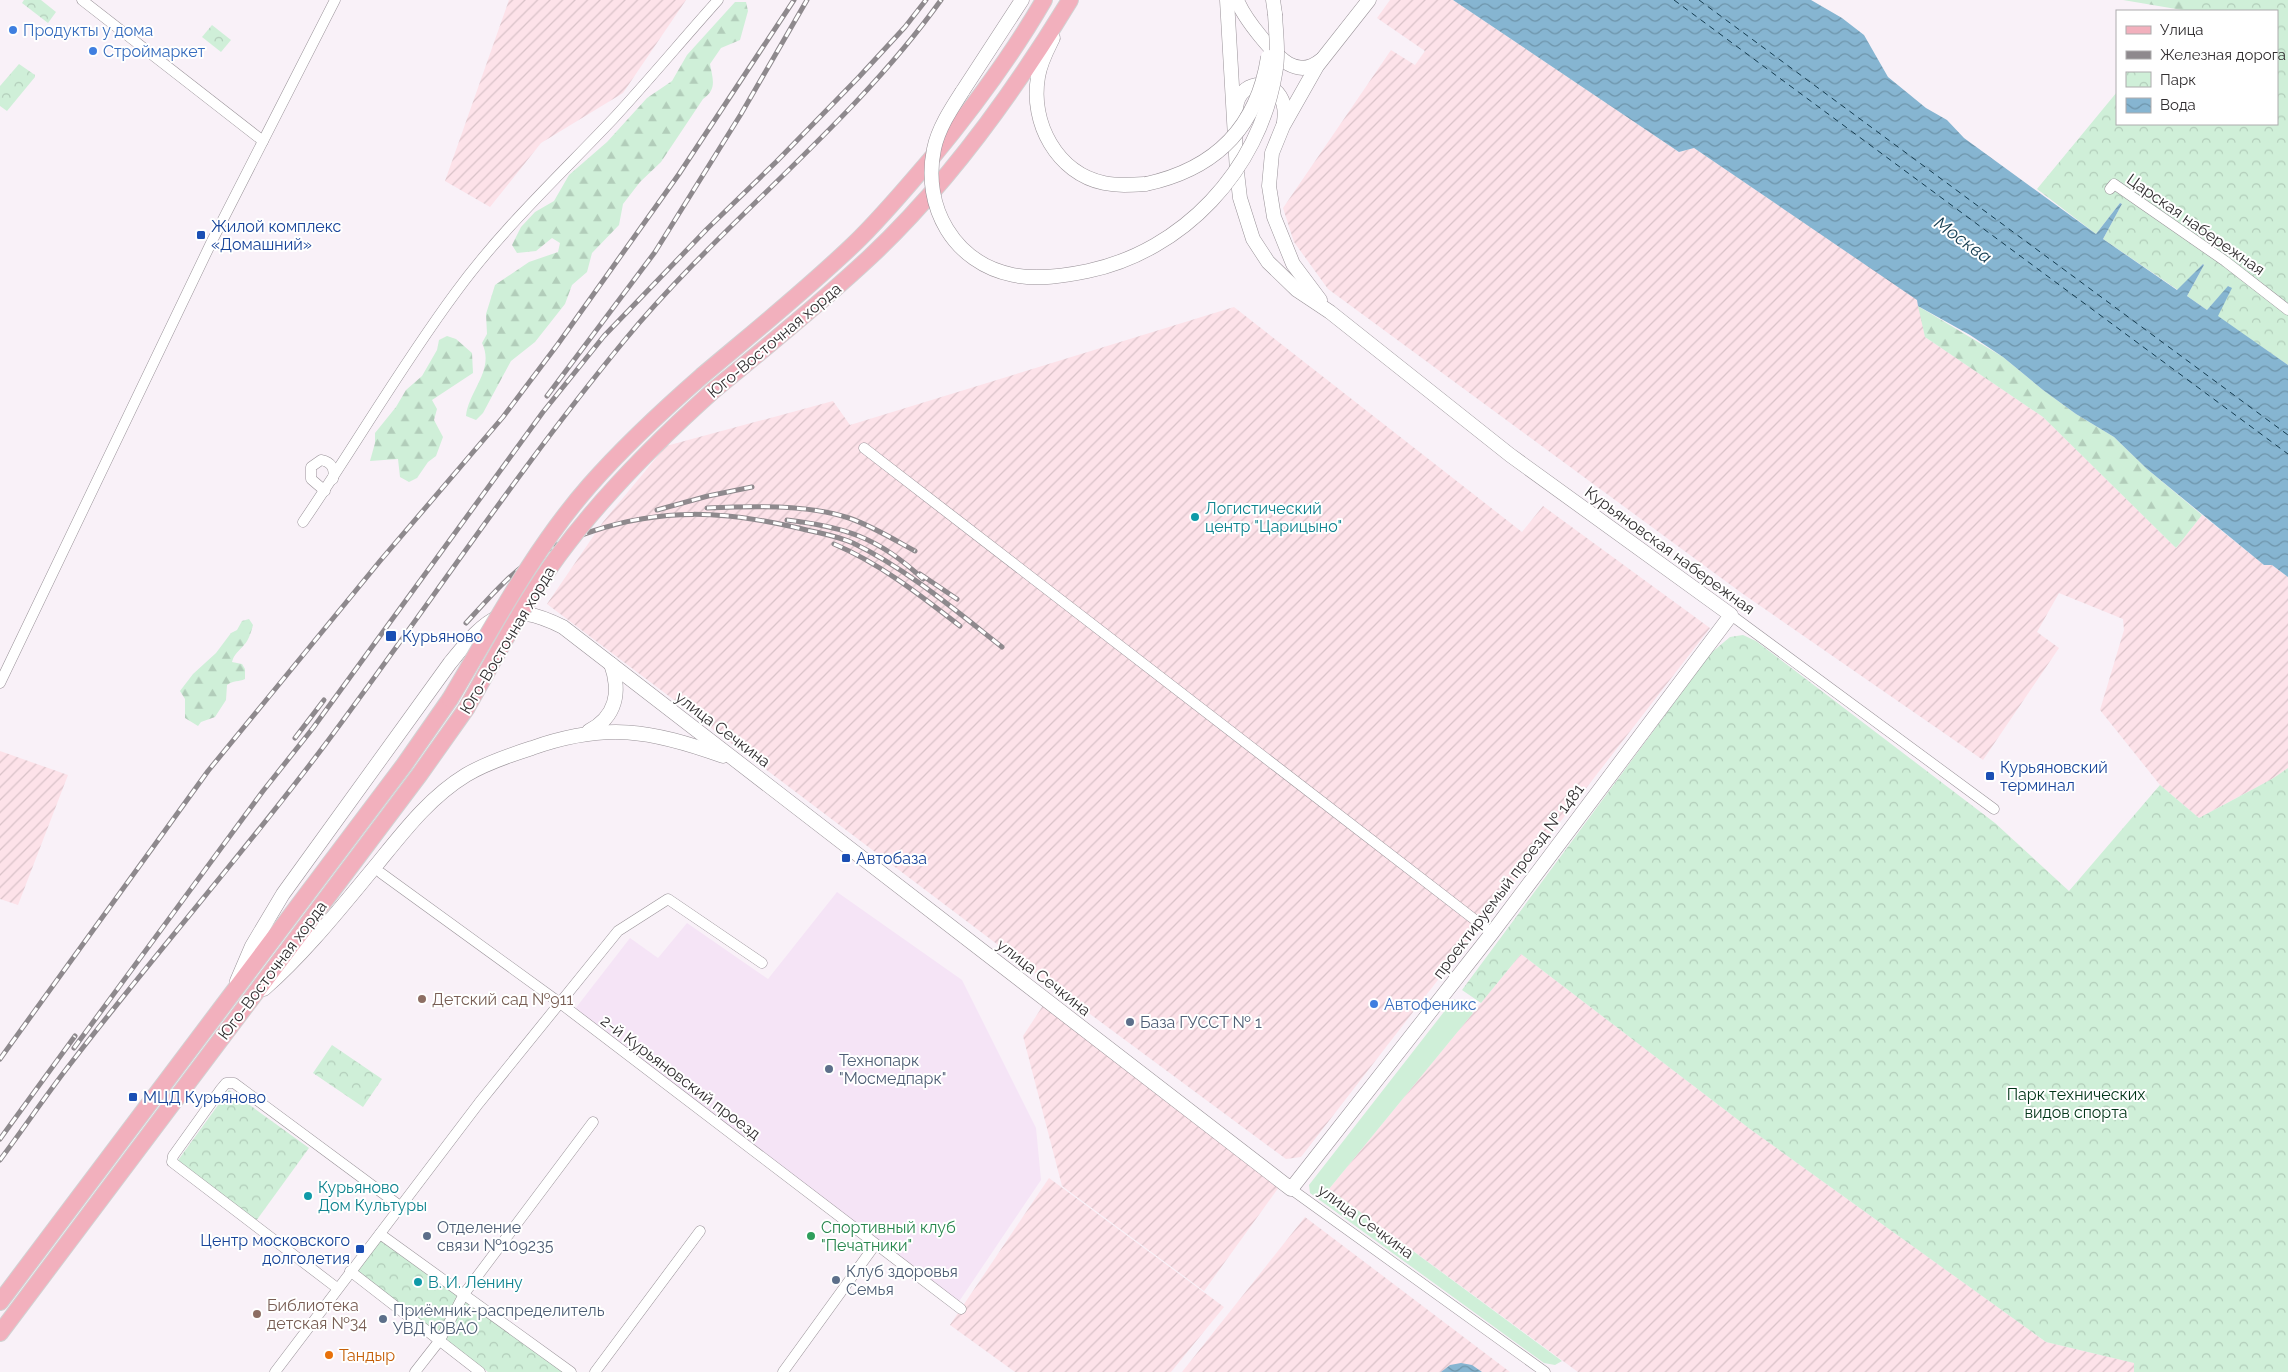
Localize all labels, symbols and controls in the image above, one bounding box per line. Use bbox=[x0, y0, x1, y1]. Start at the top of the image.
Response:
legend bbox=[2116, 10, 2278, 125]
place label: Продукты у дома bbox=[23, 21, 153, 40]
text: Улица bbox=[2160, 21, 2204, 39]
marker: Продукты у дома bbox=[7, 24, 19, 36]
place label: Строймаркет bbox=[103, 42, 206, 61]
marker: Строймаркет bbox=[87, 45, 99, 57]
text: Железная дорога bbox=[2160, 46, 2286, 64]
text: Парк bbox=[2160, 71, 2196, 89]
text: Вода bbox=[2160, 96, 2196, 114]
street label: Царская набережная bbox=[2123, 170, 2268, 279]
water label: Москва bbox=[1931, 212, 1996, 267]
place label: Жилой комплекс «Домашний» bbox=[211, 217, 342, 254]
marker: Жилой комплекс «Домашний» bbox=[195, 229, 207, 241]
street label: Юго-Восточная хорда bbox=[704, 279, 845, 402]
street label: Курьяновская набережная bbox=[1581, 482, 1758, 618]
place label: Логистический центр "Царицыно" bbox=[1205, 499, 1342, 536]
marker: Логистический центр "Царицыно" bbox=[1189, 511, 1201, 523]
street label: Юго-Восточная хорда bbox=[456, 563, 559, 717]
place label: Курьяново bbox=[402, 627, 483, 646]
marker: Курьяново bbox=[384, 629, 398, 643]
street label: улица Сечкина bbox=[672, 688, 774, 771]
place label: Курьяновский терминал bbox=[2000, 758, 2108, 795]
marker: Курьяновский терминал bbox=[1984, 770, 1996, 782]
street label: проектируемый проезд № 1481 bbox=[1429, 780, 1588, 983]
place label: Автобаза bbox=[856, 849, 927, 868]
marker: Автобаза bbox=[840, 852, 852, 864]
street label: Юго-Восточная хорда bbox=[214, 897, 331, 1043]
street label: улица Сечкина bbox=[993, 935, 1094, 1020]
place label: Детский сад №911 bbox=[432, 990, 574, 1009]
marker: Детский сад №911 bbox=[416, 993, 428, 1005]
place label: Автофеникс bbox=[1384, 995, 1477, 1014]
marker: Автофеникс bbox=[1368, 998, 1380, 1010]
street label: 2-й Курьяновский проезд bbox=[597, 1011, 764, 1144]
place label: База ГУССТ № 1 bbox=[1140, 1013, 1262, 1032]
marker: База ГУССТ № 1 bbox=[1124, 1016, 1136, 1028]
place label: Технопарк "Мосмедпарк" bbox=[839, 1051, 946, 1088]
marker: Технопарк "Мосмедпарк" bbox=[823, 1063, 835, 1075]
park label: Парк технических видов спорта bbox=[2007, 1085, 2145, 1122]
place label: МЦД Курьяново bbox=[143, 1088, 266, 1107]
marker: МЦД Курьяново bbox=[127, 1091, 139, 1103]
place label: Курьяново Дом Культуры bbox=[318, 1178, 427, 1215]
street label: улица Сечкина bbox=[1314, 1180, 1417, 1263]
marker: Курьяново Дом Культуры bbox=[302, 1190, 314, 1202]
place label: Отделение связи №109235 bbox=[437, 1218, 554, 1255]
place label: Спортивный клуб "Печатники" bbox=[821, 1218, 956, 1255]
marker: Отделение связи №109235 bbox=[421, 1230, 433, 1242]
marker: Спортивный клуб "Печатники" bbox=[805, 1230, 817, 1242]
place label: Центр московского долголетия bbox=[200, 1231, 350, 1268]
marker: Центр московского долголетия bbox=[354, 1243, 366, 1255]
place label: Клуб здоровья Семья bbox=[846, 1262, 958, 1299]
place label: В. И. Ленину bbox=[428, 1273, 523, 1292]
marker: Клуб здоровья Семья bbox=[830, 1274, 842, 1286]
marker: В. И. Ленину bbox=[412, 1276, 424, 1288]
place label: Библиотека детская №34 bbox=[267, 1296, 367, 1333]
place label: Приёмник-распределитель УВД ЮВАО bbox=[393, 1301, 605, 1338]
marker: Библиотека детская №34 bbox=[251, 1308, 263, 1320]
marker: Приёмник-распределитель УВД ЮВАО bbox=[377, 1313, 389, 1325]
place label: Тандыр bbox=[339, 1346, 395, 1365]
marker: Тандыр bbox=[323, 1349, 335, 1361]

